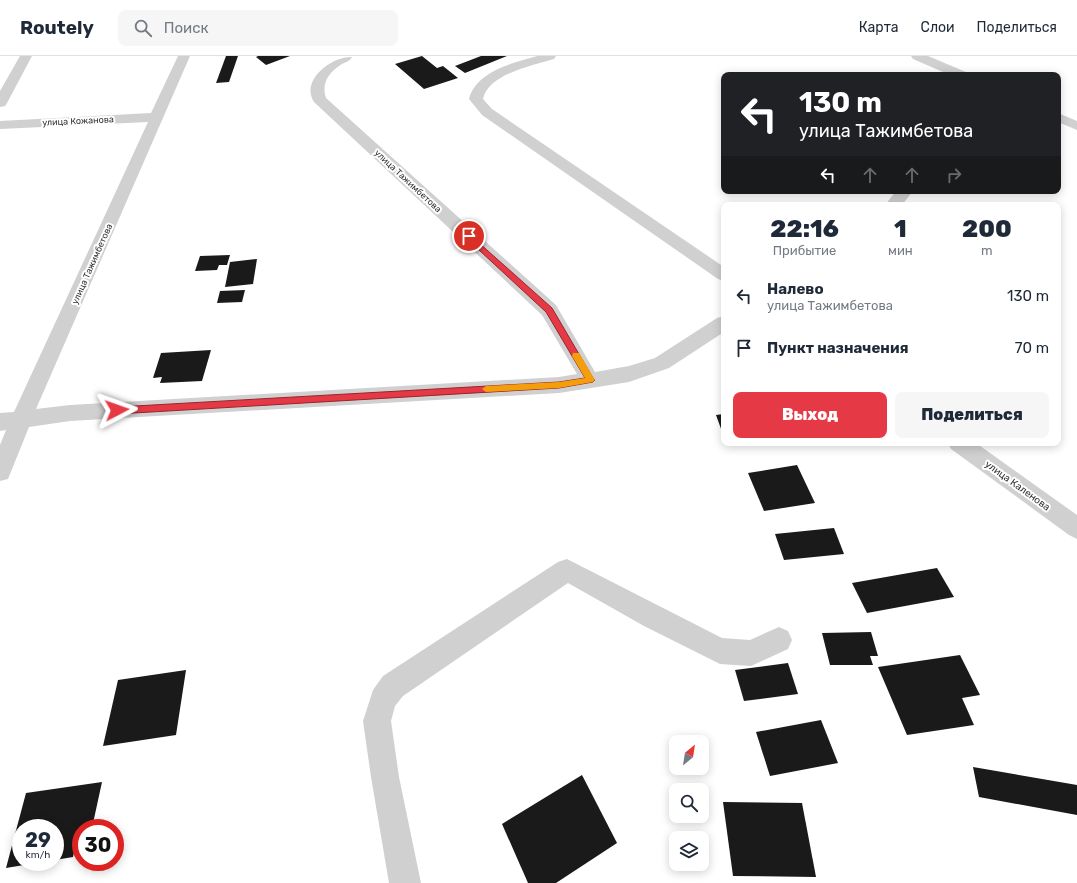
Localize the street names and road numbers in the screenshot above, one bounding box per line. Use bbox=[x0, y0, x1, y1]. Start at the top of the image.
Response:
street label: улица Кожанова bbox=[42, 114, 114, 128]
street label: улица Тажимбетова bbox=[373, 148, 443, 214]
street label: улица Тажимбетова bbox=[70, 222, 114, 306]
street label: улица Каленова bbox=[983, 458, 1052, 513]

